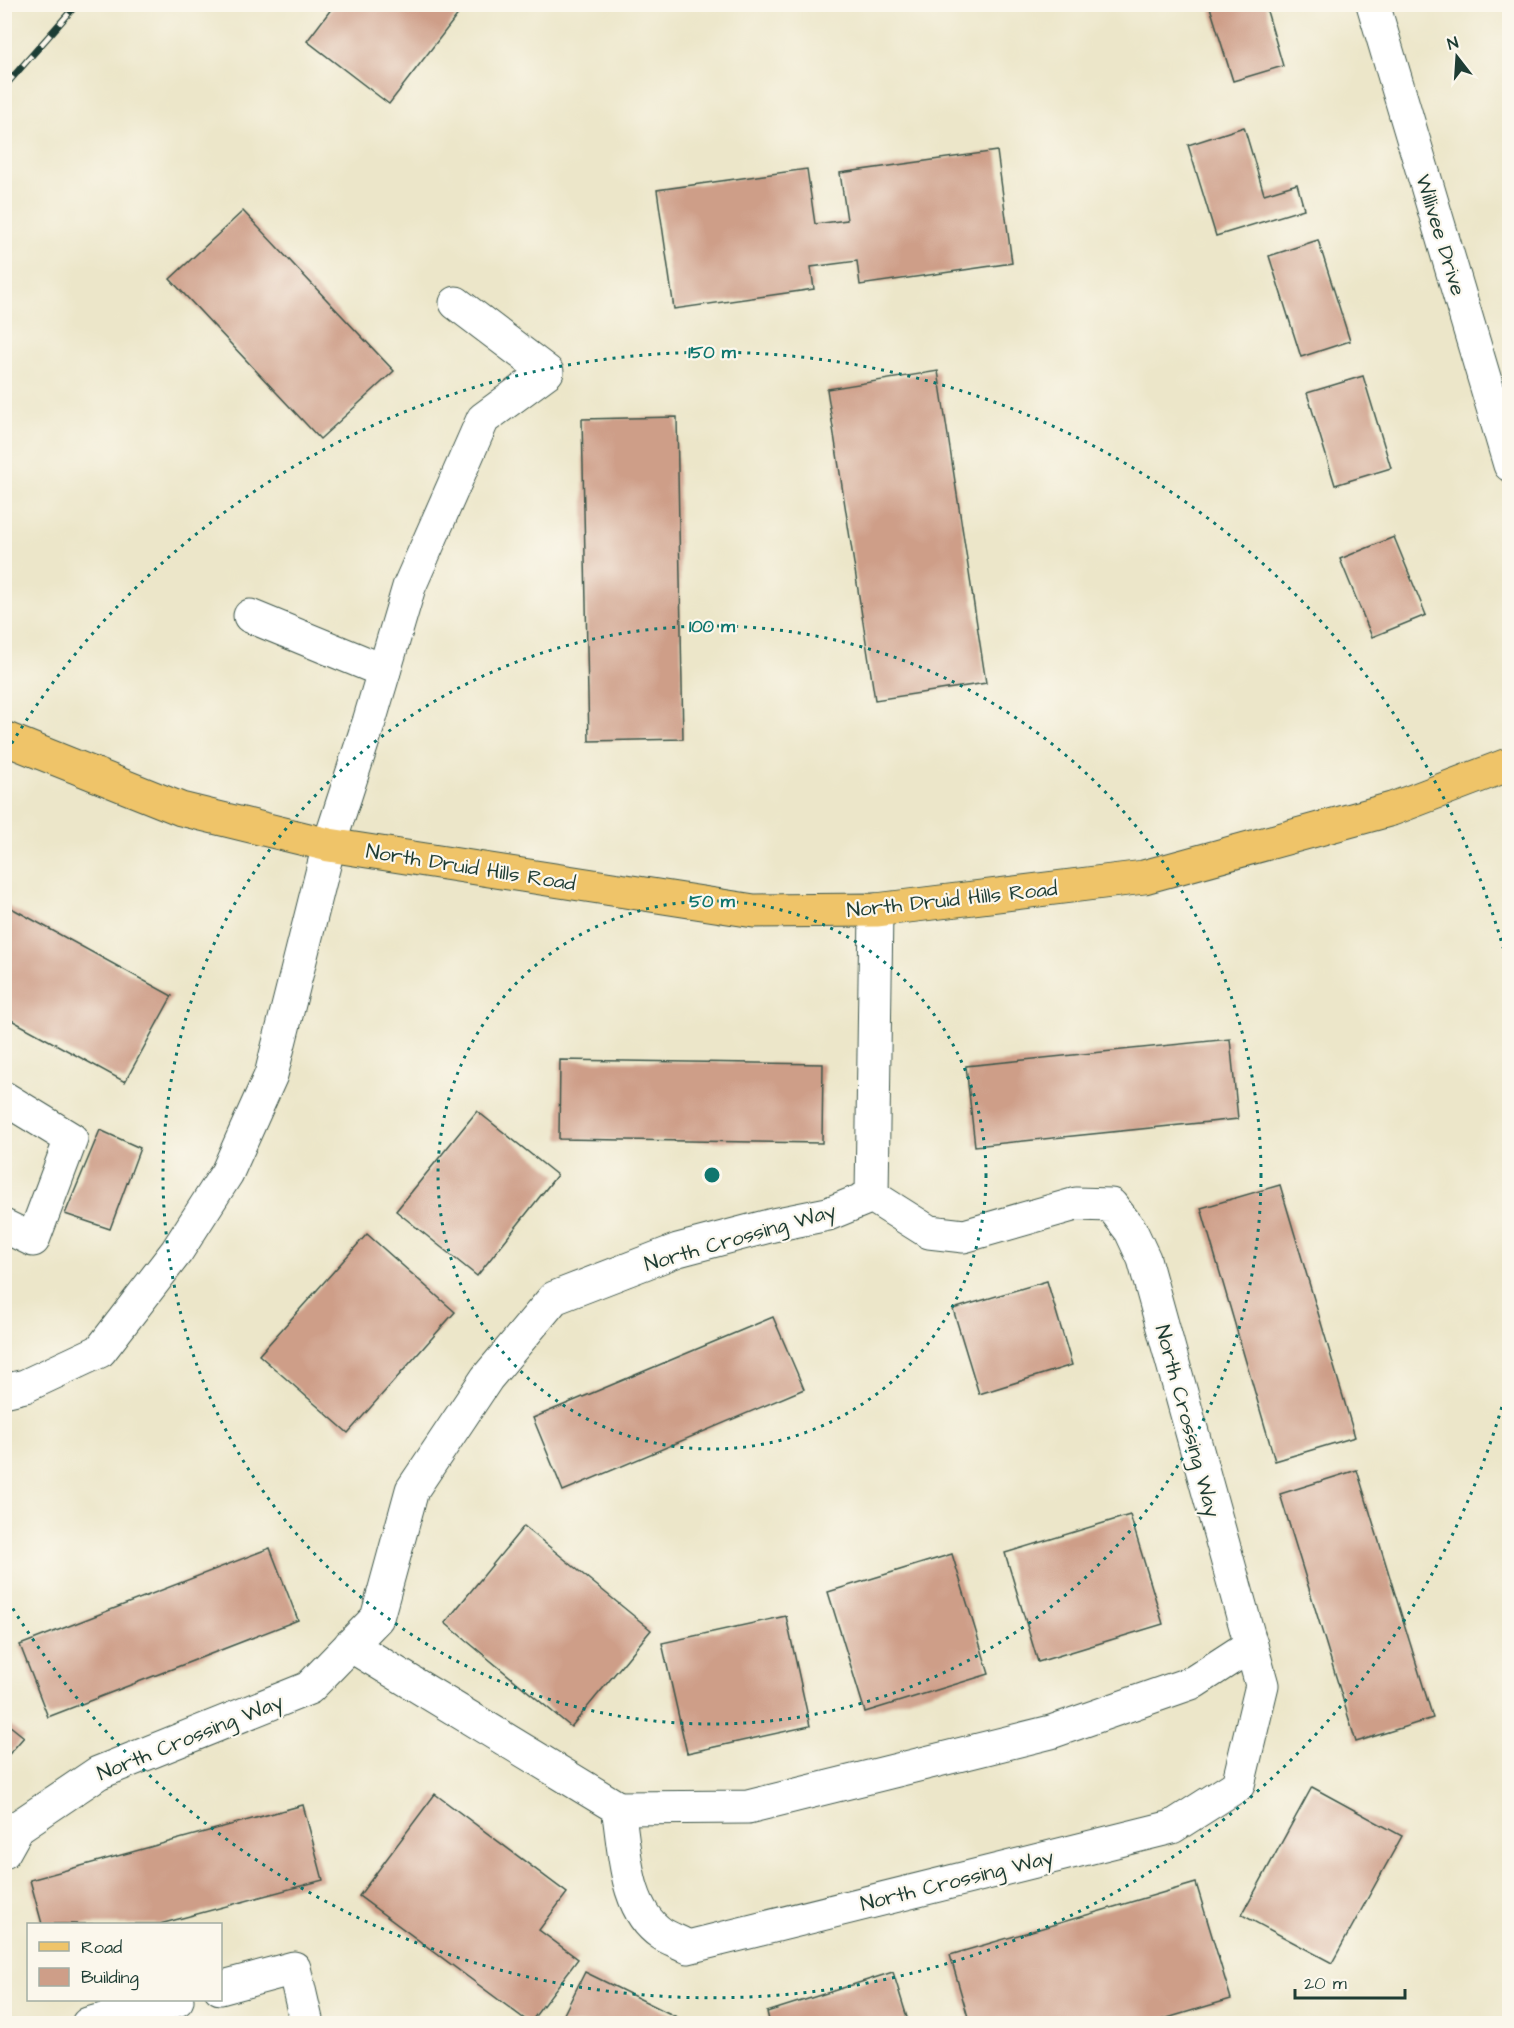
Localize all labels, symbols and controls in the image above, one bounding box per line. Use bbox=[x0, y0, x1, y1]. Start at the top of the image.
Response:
north arrow bbox=[1427, 27, 1487, 87]
text: N bbox=[1445, 32, 1461, 56]
street label: Willivee Drive bbox=[1408, 171, 1473, 299]
text: 150 m bbox=[688, 340, 737, 365]
text: 100 m bbox=[689, 614, 736, 639]
street label: North Druid Hills Road bbox=[364, 837, 578, 898]
street label: North Druid Hills Road bbox=[845, 874, 1059, 925]
text: 50 m bbox=[689, 889, 736, 914]
centre of rings bbox=[702, 1165, 722, 1185]
street label: North Crossing Way bbox=[641, 1196, 840, 1281]
street label: North Crossing Way bbox=[1146, 1322, 1227, 1522]
street label: North Crossing Way bbox=[93, 1687, 289, 1790]
street label: North Crossing Way bbox=[858, 1842, 1058, 1920]
legend bbox=[27, 1923, 222, 2001]
text: Road bbox=[81, 1935, 122, 1960]
scale bar bbox=[1295, 1962, 1404, 2000]
text: Building bbox=[81, 1965, 139, 1991]
text: 20 m bbox=[1304, 1971, 1347, 1996]

